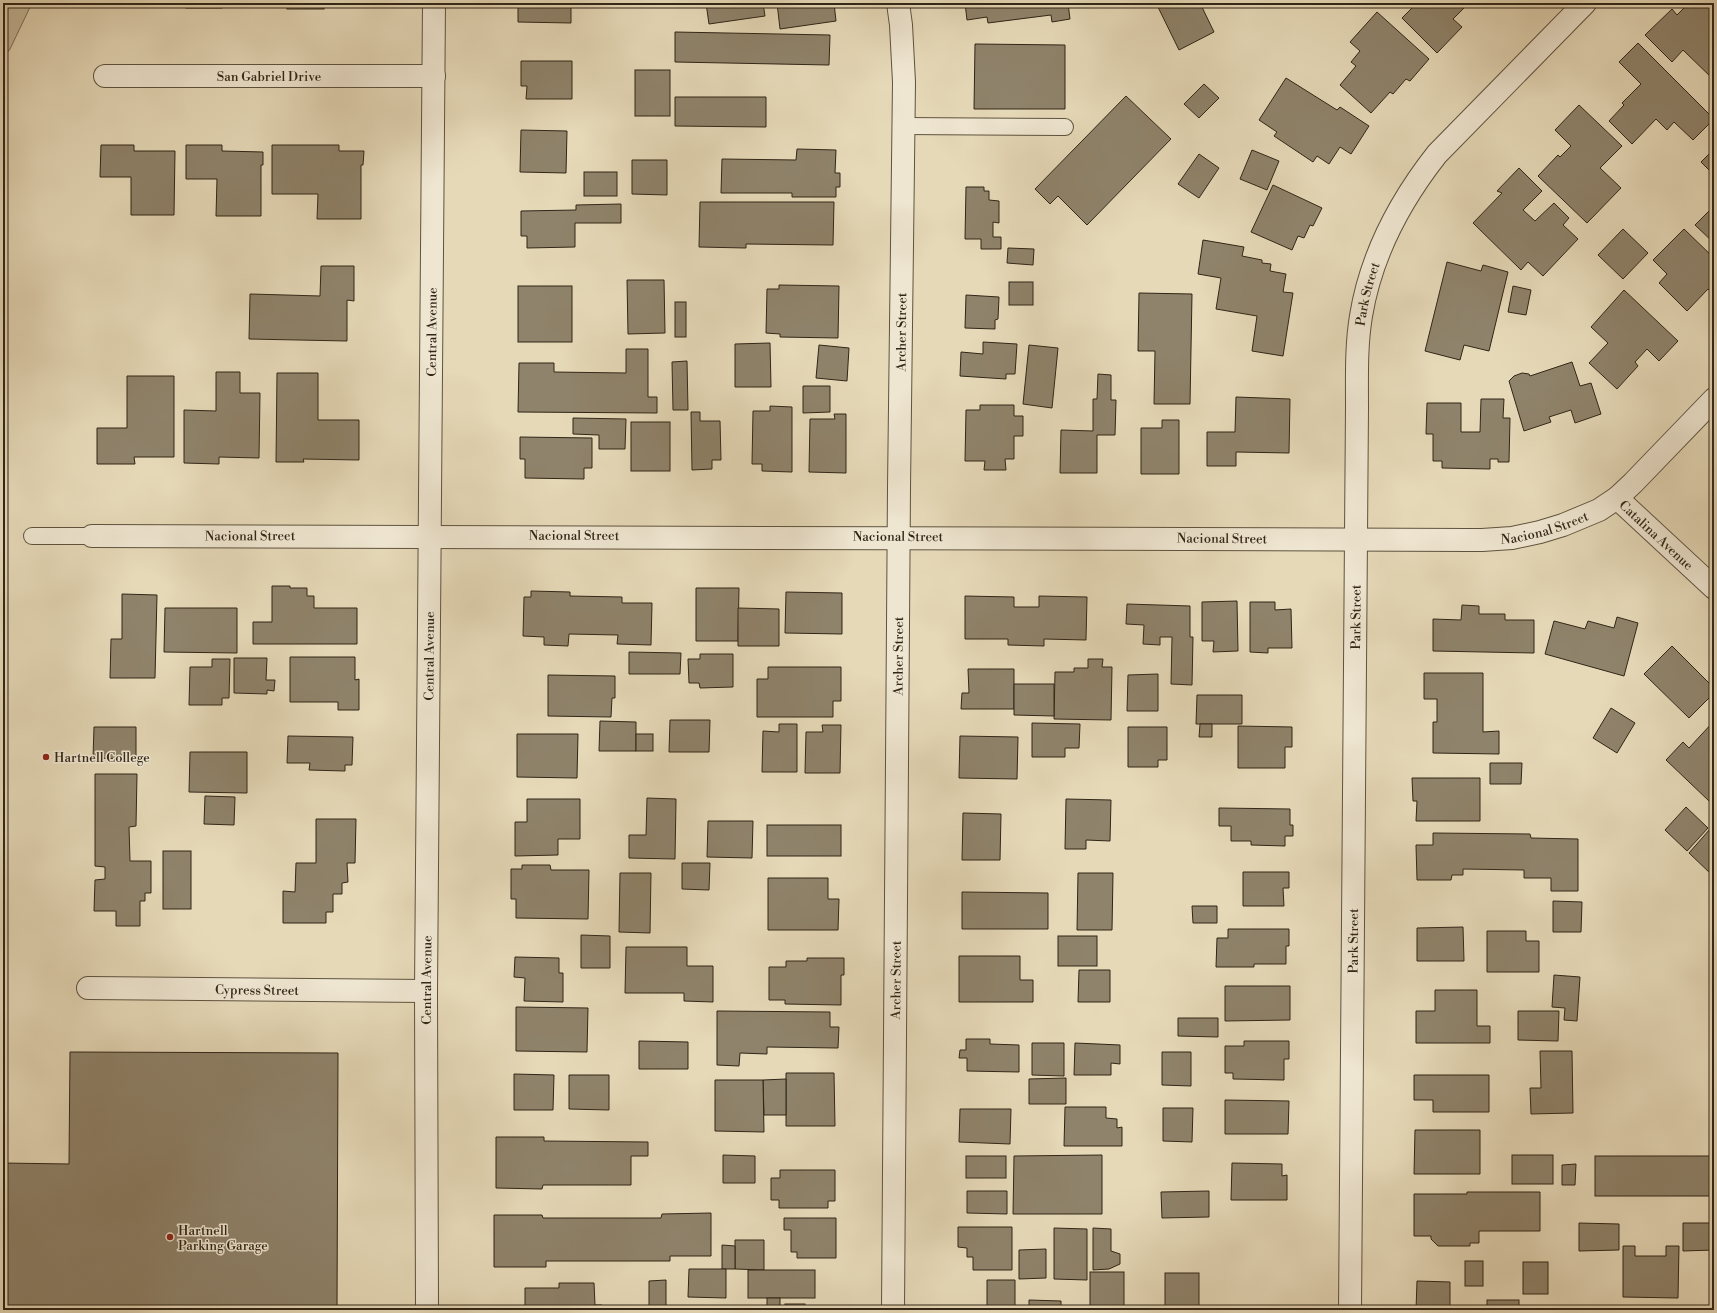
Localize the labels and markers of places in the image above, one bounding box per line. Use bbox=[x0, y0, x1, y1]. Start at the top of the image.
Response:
place label: Hartnell College bbox=[54, 750, 150, 766]
marker: Hartnell College bbox=[41, 752, 51, 762]
place label: Hartnell Parking Garage bbox=[178, 1223, 268, 1254]
marker: Hartnell Parking Garage bbox=[165, 1232, 175, 1242]

